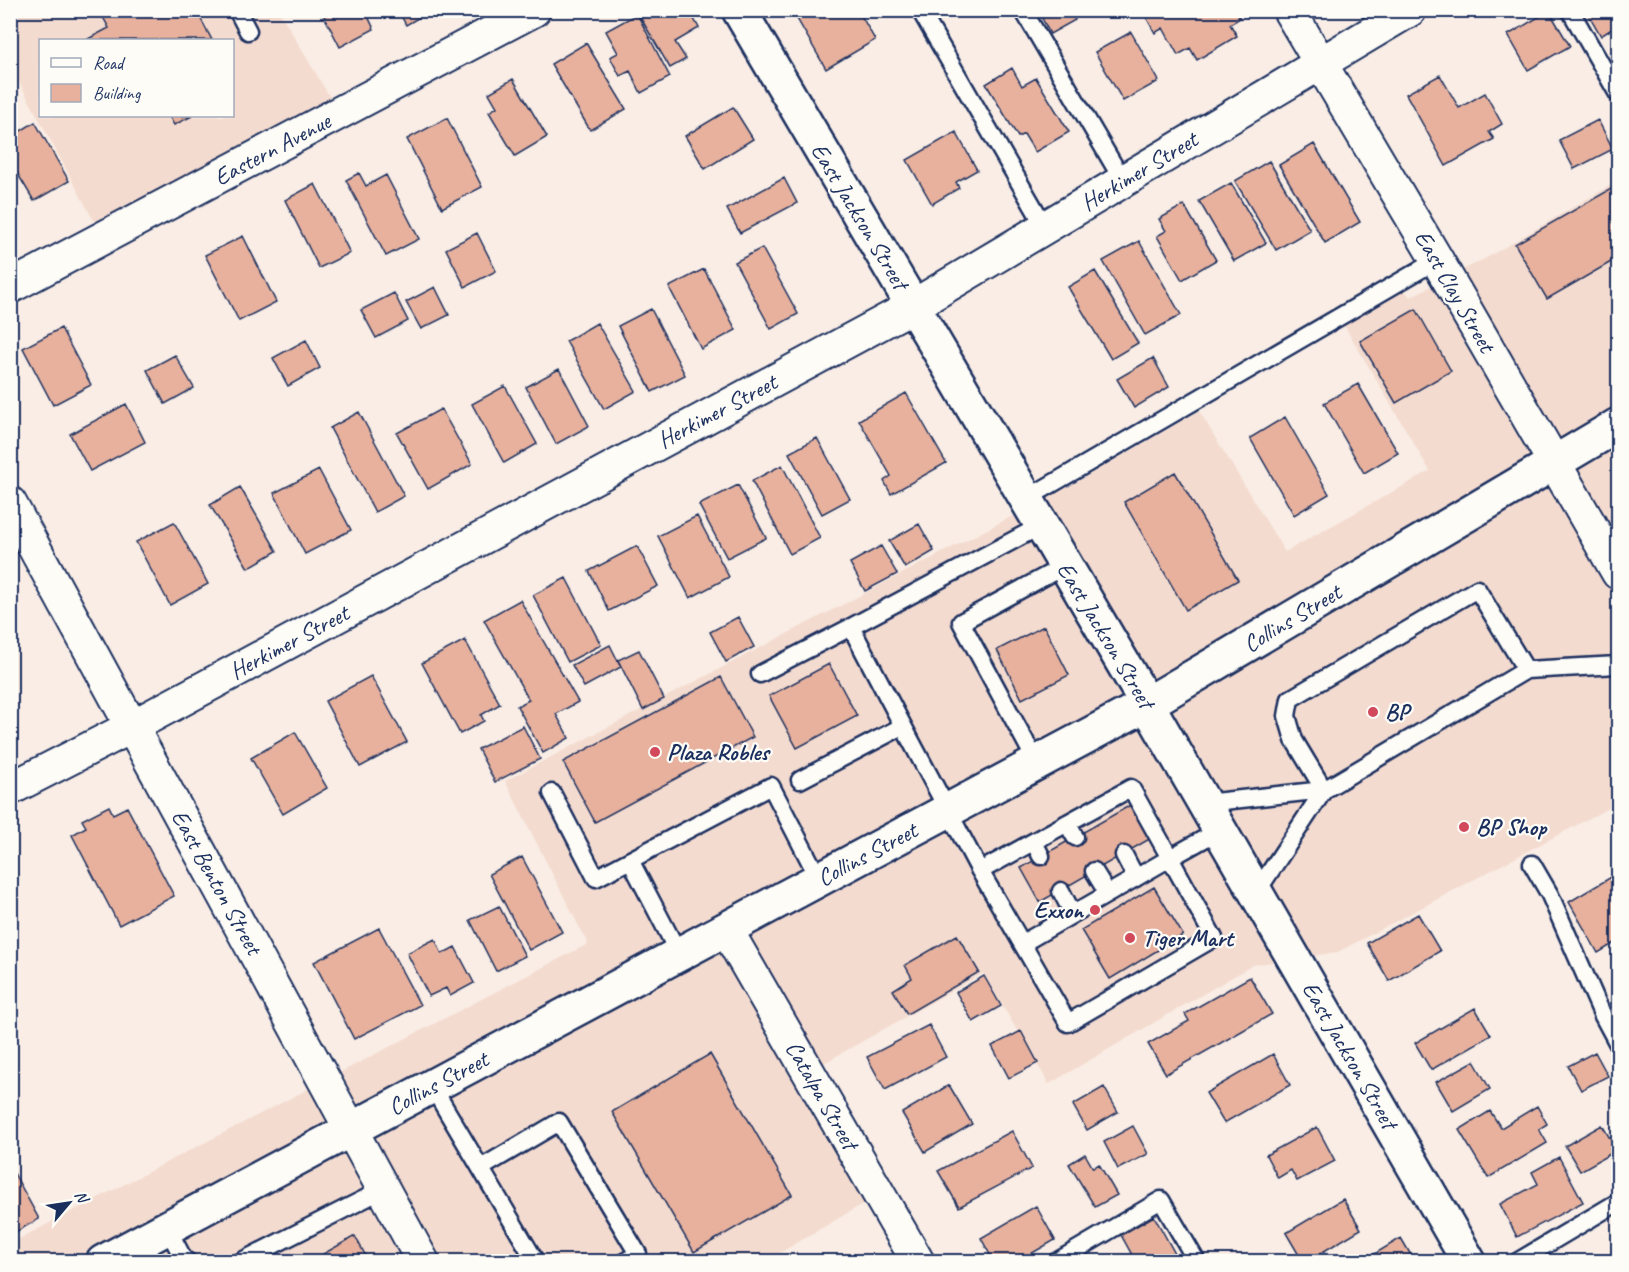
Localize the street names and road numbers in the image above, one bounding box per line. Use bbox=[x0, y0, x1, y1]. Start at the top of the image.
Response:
street label: Eastern Avenue bbox=[209, 105, 337, 192]
street label: Herkimer Street bbox=[1075, 123, 1204, 218]
street label: East Jackson Street bbox=[805, 137, 917, 297]
street label: East Clay Street bbox=[1408, 225, 1503, 359]
street label: Herkimer Street bbox=[652, 366, 784, 455]
street label: East Jackson Street bbox=[1051, 556, 1163, 716]
street label: Collins Street bbox=[1238, 576, 1348, 659]
street label: Herkimer Street bbox=[224, 597, 356, 686]
street label: East Benton Street bbox=[165, 804, 270, 961]
street label: Collins Street bbox=[812, 814, 924, 893]
street label: East Jackson Street bbox=[1296, 976, 1406, 1137]
street label: Catalpa Street bbox=[779, 1035, 867, 1157]
street label: Collins Street bbox=[383, 1043, 495, 1122]

